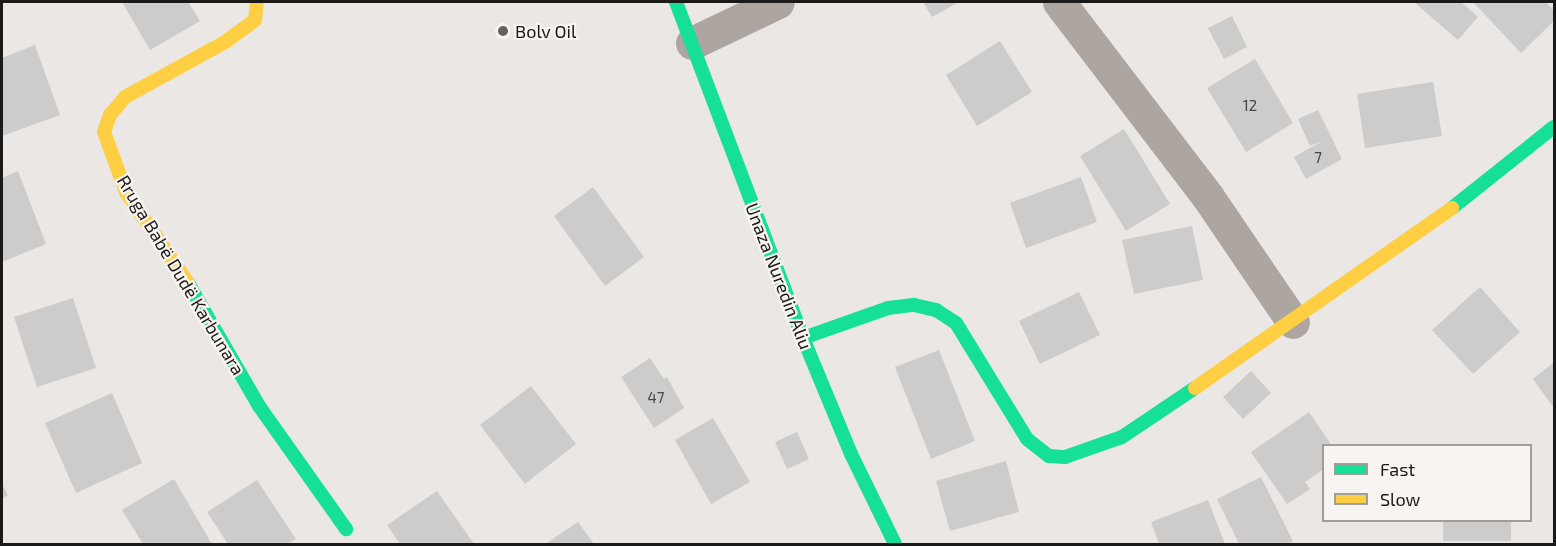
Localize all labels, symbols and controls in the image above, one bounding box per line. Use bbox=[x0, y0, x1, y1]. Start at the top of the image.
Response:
place label: Bolv Oil bbox=[515, 20, 577, 42]
marker: Bolv Oil bbox=[496, 24, 510, 38]
house number: 12 bbox=[1243, 97, 1257, 115]
house number: 7 bbox=[1314, 149, 1322, 167]
street label: Rruga Babë Dudë Karbunara bbox=[113, 171, 249, 379]
street label: Unaza Nuredin Aliu bbox=[741, 200, 817, 352]
house number: 47 bbox=[648, 389, 664, 407]
legend bbox=[1322, 444, 1532, 522]
text: Fast bbox=[1380, 458, 1415, 480]
text: Slow bbox=[1380, 488, 1420, 510]

